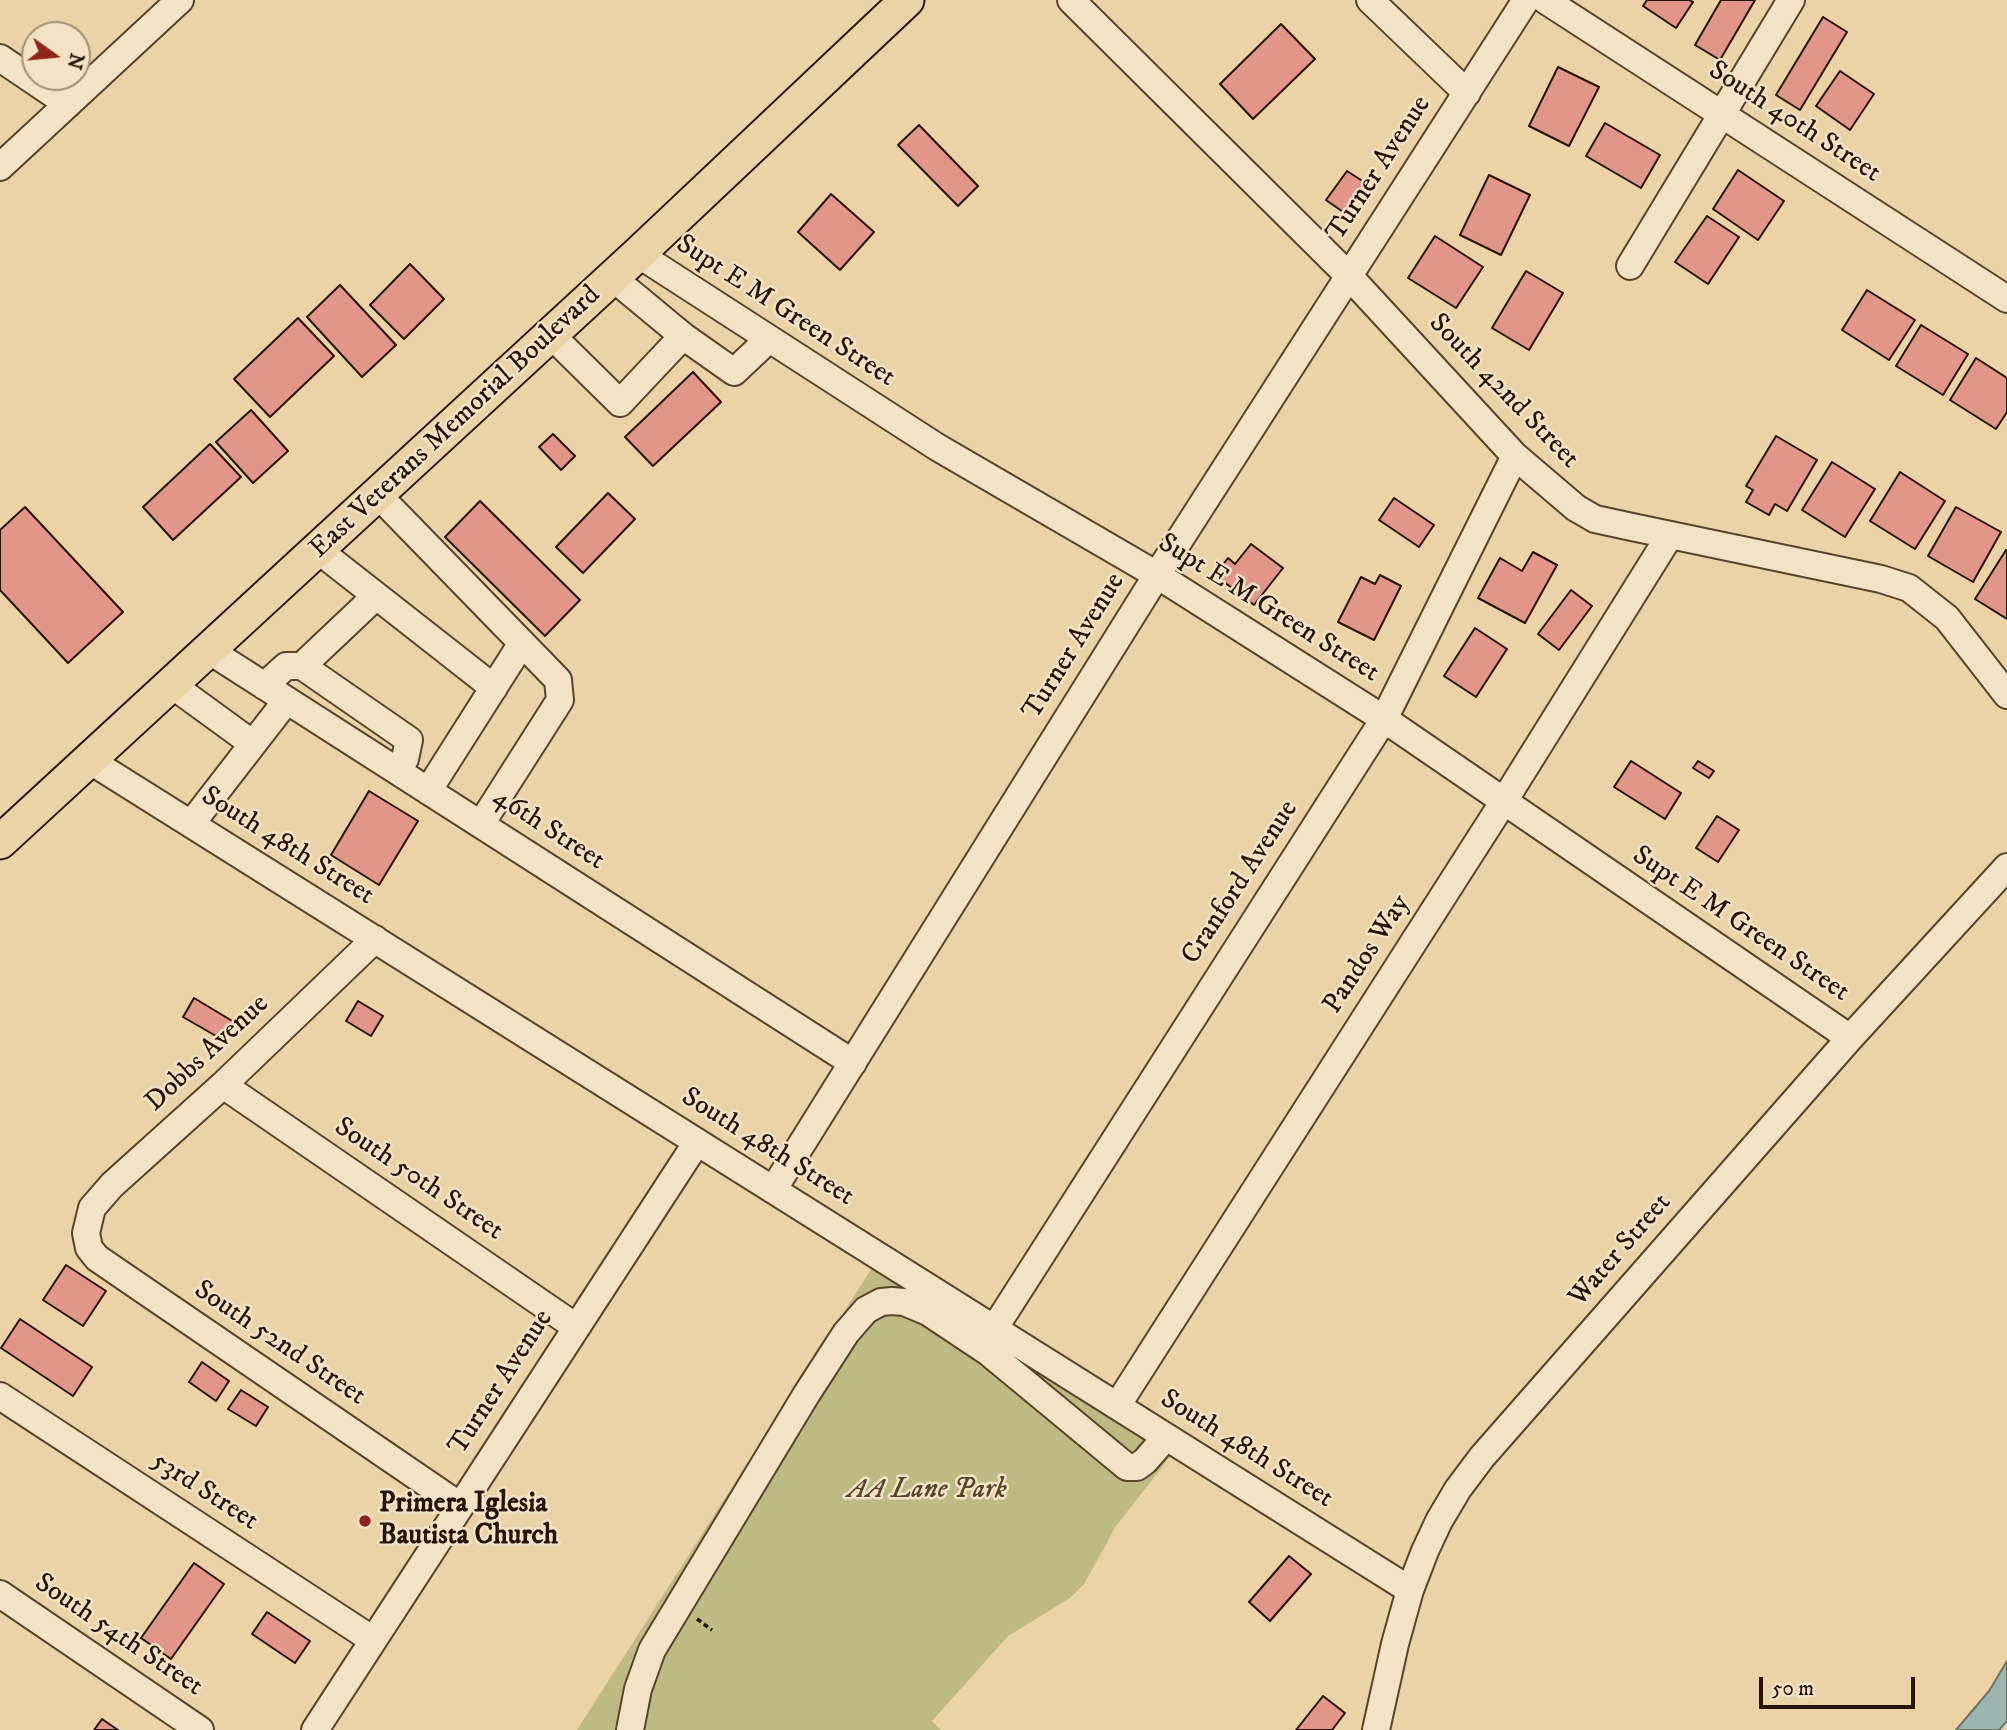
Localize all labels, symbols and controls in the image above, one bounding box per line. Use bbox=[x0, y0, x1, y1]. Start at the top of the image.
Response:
north arrow bbox=[21, 21, 91, 91]
text: N bbox=[62, 51, 88, 72]
street label: South 40th Street bbox=[1702, 55, 1886, 191]
street label: Turner Avenue bbox=[1321, 90, 1439, 248]
street label: Supt E M Green Street bbox=[669, 229, 901, 395]
street label: East Veterans Memorial Boulevard bbox=[304, 279, 608, 567]
street label: South 42nd Street bbox=[1421, 308, 1585, 476]
street label: Supt E M Green Street bbox=[1151, 527, 1385, 691]
street label: Turner Avenue bbox=[1017, 568, 1133, 726]
street label: South 48th Street bbox=[194, 780, 380, 914]
street label: 46th Street bbox=[486, 781, 610, 879]
street label: Cranford Avenue bbox=[1176, 795, 1306, 971]
street label: Supt E M Green Street bbox=[1625, 840, 1855, 1010]
street label: Pandos Way bbox=[1317, 889, 1419, 1021]
street label: Dobbs Avenue bbox=[139, 988, 277, 1120]
street label: South 48th Street bbox=[674, 1081, 860, 1215]
street label: South 50th Street bbox=[327, 1111, 509, 1249]
street label: Water Street bbox=[1563, 1187, 1679, 1315]
street label: South 52nd Street bbox=[187, 1274, 371, 1414]
street label: Turner Avenue bbox=[443, 1304, 561, 1462]
street label: South 48th Street bbox=[1153, 1383, 1339, 1517]
street label: 53rd Street bbox=[144, 1445, 264, 1539]
park label: AA Lane Park bbox=[847, 1474, 1007, 1508]
place label: Primera Iglesia Bautista Church bbox=[379, 1488, 558, 1554]
marker: Primera Iglesia Bautista Church bbox=[357, 1513, 373, 1529]
street label: South 54th Street bbox=[27, 1567, 209, 1705]
scale bar bbox=[1762, 1664, 1918, 1708]
text: 50 m bbox=[1772, 1676, 1814, 1702]

